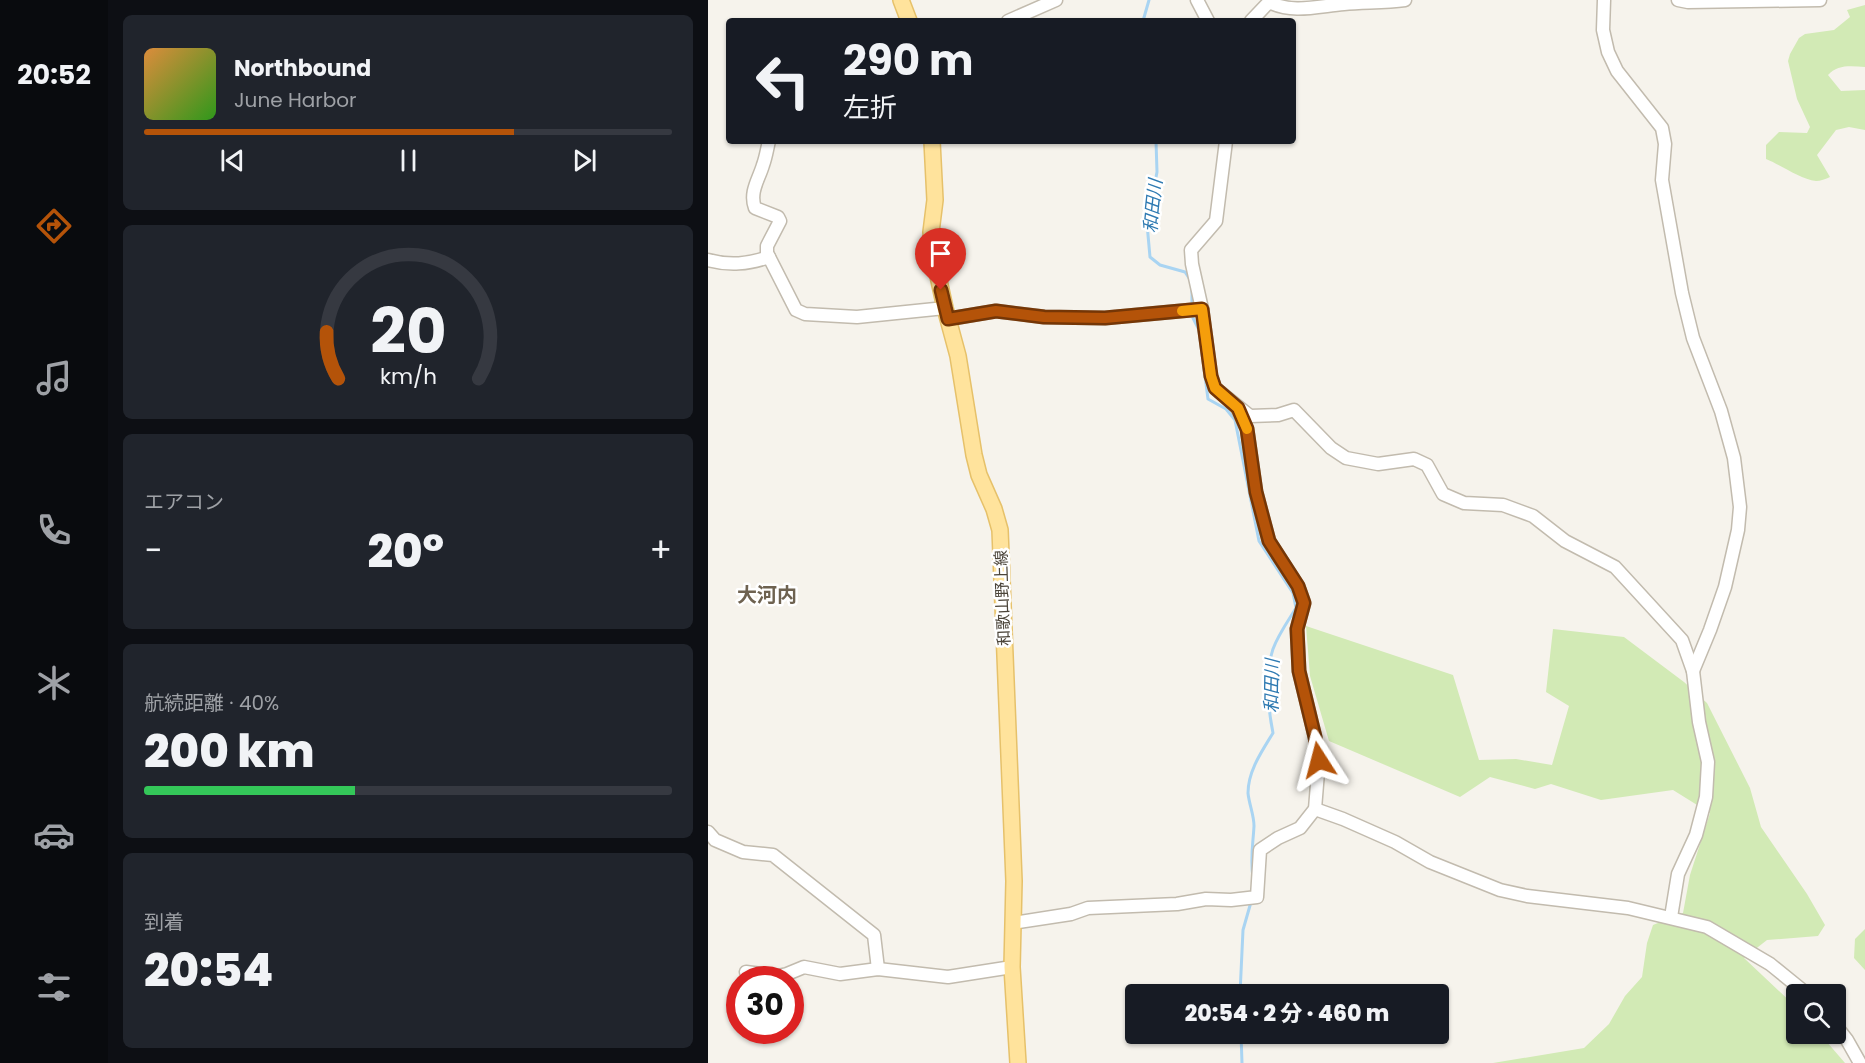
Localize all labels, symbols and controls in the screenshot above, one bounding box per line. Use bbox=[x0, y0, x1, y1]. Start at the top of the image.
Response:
text: 290 m bbox=[843, 31, 974, 90]
icon: left bbox=[744, 42, 822, 120]
text: Northbound bbox=[234, 53, 371, 84]
text: 20:52 bbox=[17, 56, 91, 93]
text: June Harbor bbox=[234, 86, 357, 114]
text: 左折 bbox=[843, 89, 897, 126]
icon: previous bbox=[216, 144, 249, 177]
icon: pause bbox=[392, 144, 425, 177]
icon: next bbox=[568, 144, 601, 177]
water label: 和田川 bbox=[1137, 176, 1168, 234]
icon: directions bbox=[33, 205, 75, 247]
pin bbox=[915, 228, 966, 290]
icon: arrive bbox=[924, 237, 957, 270]
text: 20 bbox=[370, 287, 446, 375]
icon: music bbox=[33, 357, 75, 399]
text: km/h bbox=[379, 361, 437, 392]
text: エアコン bbox=[144, 488, 224, 516]
icon: phone bbox=[33, 509, 75, 551]
text: 20° bbox=[367, 520, 444, 583]
text: − bbox=[144, 527, 162, 574]
text: + bbox=[649, 527, 672, 574]
street label: 和歌山野上線 bbox=[989, 550, 1016, 646]
district label: 大河内 bbox=[737, 581, 797, 609]
water label: 和田川 bbox=[1259, 657, 1285, 713]
icon: climate bbox=[33, 662, 75, 704]
text: 航続距離 · 40% bbox=[144, 689, 279, 717]
text: 200 km bbox=[144, 720, 314, 783]
position arrow bbox=[1287, 728, 1351, 792]
icon: car bbox=[33, 814, 75, 856]
text: 到着 bbox=[144, 908, 184, 936]
text: 20:54 bbox=[144, 939, 273, 1002]
icon: filters bbox=[33, 966, 75, 1008]
speed limit sign: 30 bbox=[726, 966, 804, 1044]
map controls bbox=[1786, 984, 1846, 1044]
button: search bbox=[1786, 984, 1846, 1044]
text: 20:54 · 2 分 · 460 m bbox=[1185, 998, 1389, 1029]

